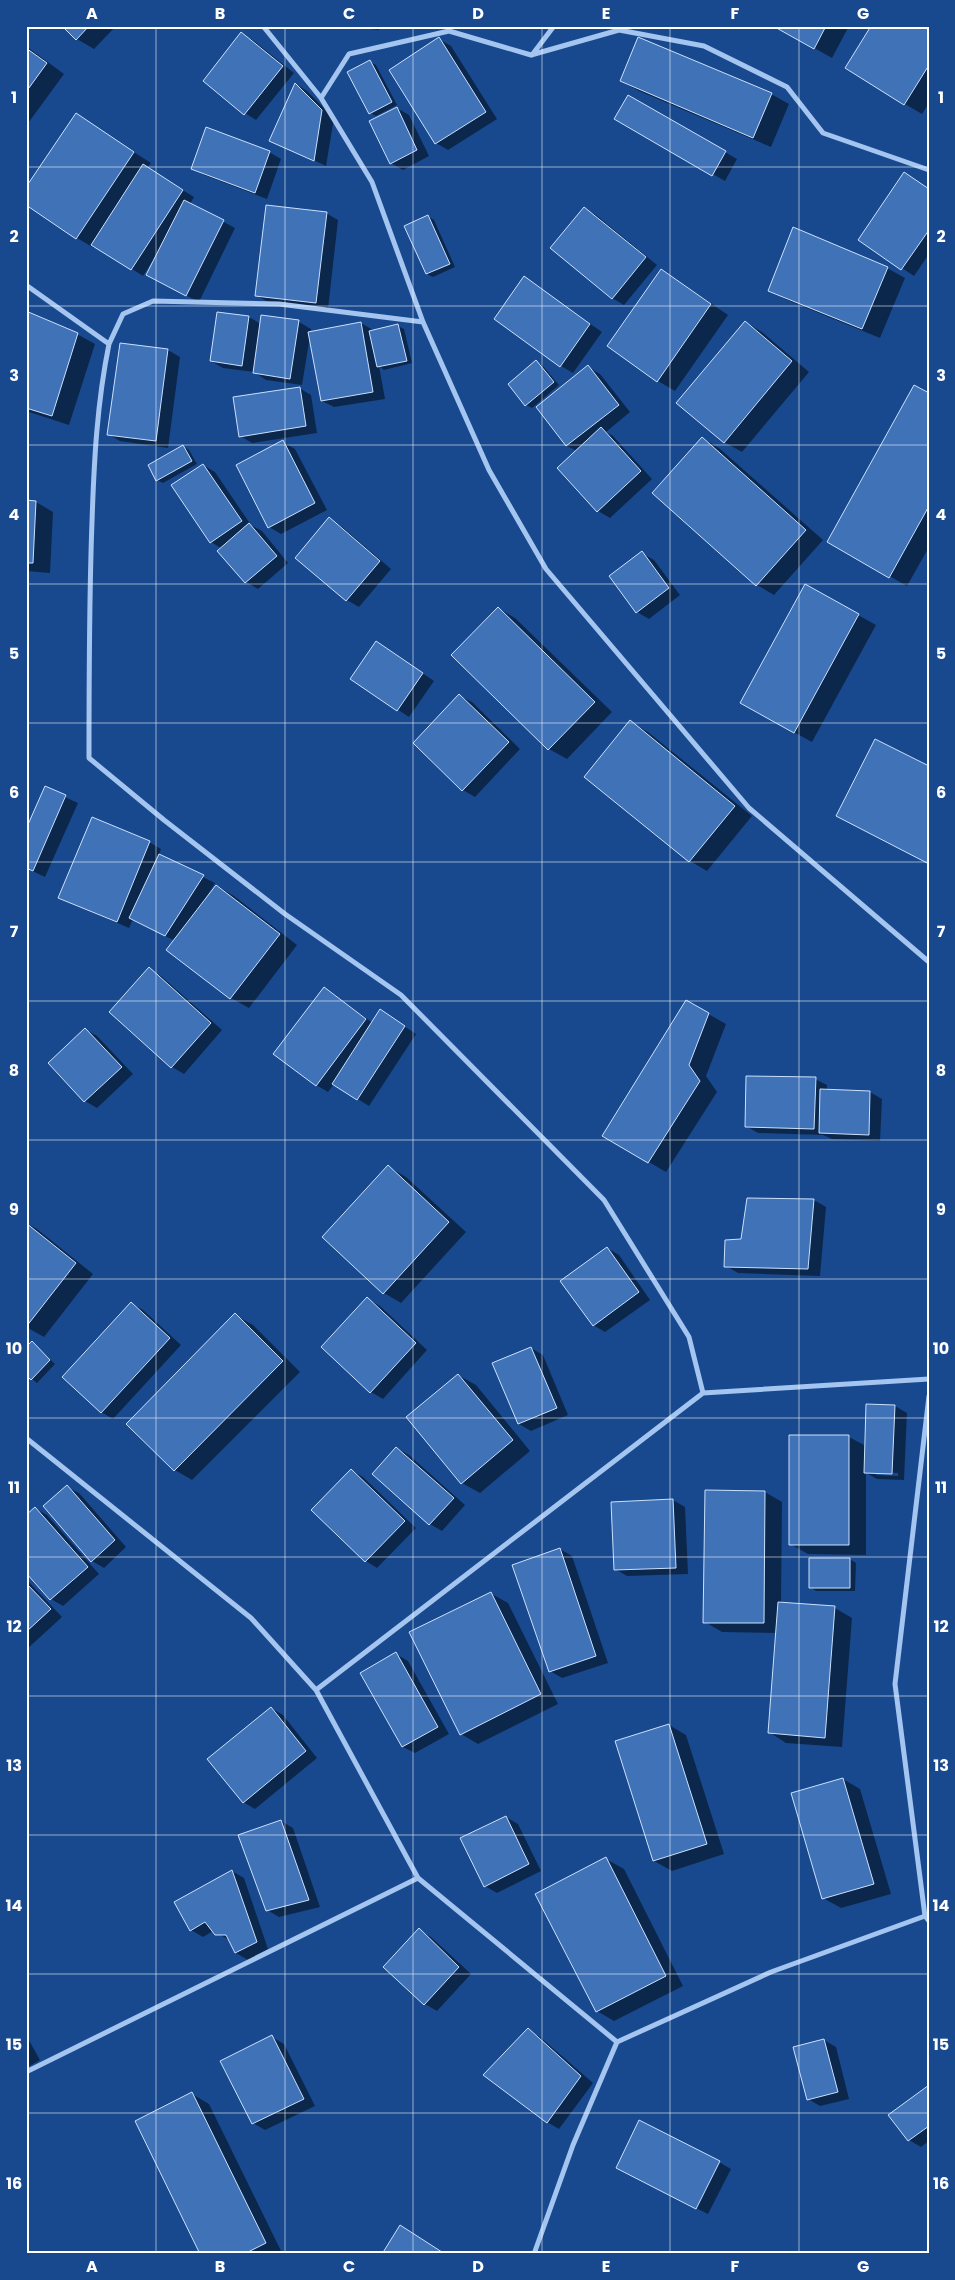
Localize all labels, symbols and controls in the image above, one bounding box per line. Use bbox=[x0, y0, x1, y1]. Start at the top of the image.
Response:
text: A bbox=[86, 2, 98, 25]
text: B bbox=[215, 2, 225, 25]
text: C bbox=[343, 2, 355, 25]
text: D bbox=[472, 2, 484, 25]
text: E bbox=[602, 2, 610, 25]
text: F bbox=[731, 2, 740, 25]
text: G bbox=[857, 2, 869, 25]
text: 1 bbox=[11, 86, 17, 109]
text: 1 bbox=[938, 86, 944, 109]
text: 2 bbox=[9, 225, 19, 248]
text: 2 bbox=[936, 225, 946, 248]
text: 3 bbox=[9, 364, 19, 387]
text: 3 bbox=[936, 364, 946, 387]
text: 4 bbox=[9, 503, 20, 526]
text: 4 bbox=[936, 503, 947, 526]
text: 5 bbox=[9, 642, 19, 665]
text: 5 bbox=[936, 642, 946, 665]
text: 6 bbox=[9, 781, 19, 804]
text: 6 bbox=[936, 781, 946, 804]
text: 7 bbox=[10, 920, 19, 943]
text: 7 bbox=[937, 920, 946, 943]
text: 8 bbox=[9, 1059, 19, 1082]
text: 8 bbox=[936, 1059, 946, 1082]
text: 9 bbox=[9, 1198, 19, 1221]
text: 9 bbox=[936, 1198, 946, 1221]
text: 10 bbox=[6, 1337, 22, 1360]
text: 10 bbox=[933, 1337, 949, 1360]
text: 11 bbox=[8, 1476, 20, 1499]
text: 11 bbox=[935, 1476, 947, 1499]
text: 12 bbox=[6, 1615, 22, 1638]
text: 12 bbox=[933, 1615, 949, 1638]
text: 13 bbox=[6, 1754, 22, 1777]
text: 13 bbox=[933, 1754, 949, 1777]
text: 14 bbox=[6, 1894, 23, 1917]
text: 14 bbox=[933, 1894, 950, 1917]
text: 15 bbox=[6, 2033, 22, 2056]
text: 15 bbox=[933, 2033, 949, 2056]
text: 16 bbox=[6, 2172, 22, 2195]
text: 16 bbox=[933, 2172, 949, 2195]
text: A bbox=[86, 2255, 98, 2278]
text: B bbox=[215, 2255, 225, 2278]
text: C bbox=[343, 2255, 355, 2278]
text: D bbox=[472, 2255, 484, 2278]
text: E bbox=[602, 2255, 610, 2278]
text: F bbox=[731, 2255, 740, 2278]
text: G bbox=[857, 2255, 869, 2278]

